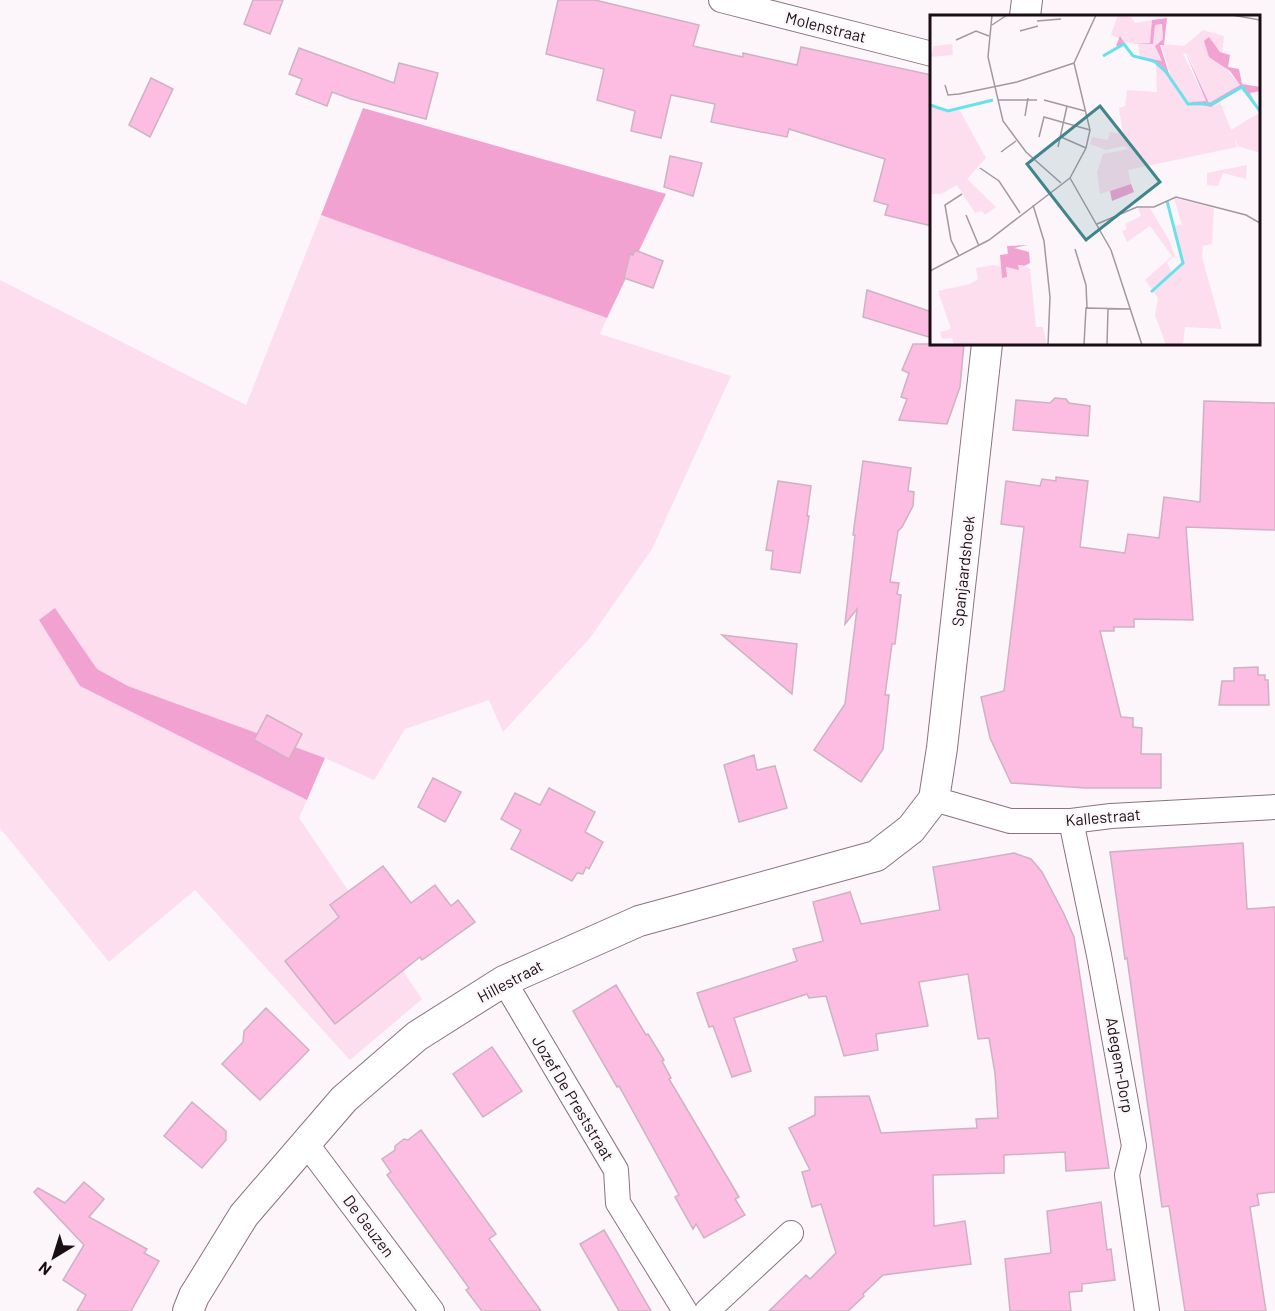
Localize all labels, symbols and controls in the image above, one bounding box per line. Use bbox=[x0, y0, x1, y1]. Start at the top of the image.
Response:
street label: Molenstraat bbox=[784, 7, 868, 46]
inset map bbox=[930, 15, 1260, 345]
street label: Spanjaardshoek bbox=[947, 515, 978, 627]
street label: Kallestraat bbox=[1065, 804, 1141, 829]
street label: Hillestraat bbox=[474, 955, 546, 1006]
street label: Adegem-Dorp bbox=[1103, 1016, 1138, 1114]
street label: Jozef De Preststraat bbox=[529, 1032, 618, 1164]
street label: De Geuzen bbox=[340, 1191, 399, 1260]
north arrow bbox=[24, 1227, 84, 1287]
text: N bbox=[34, 1258, 54, 1280]

